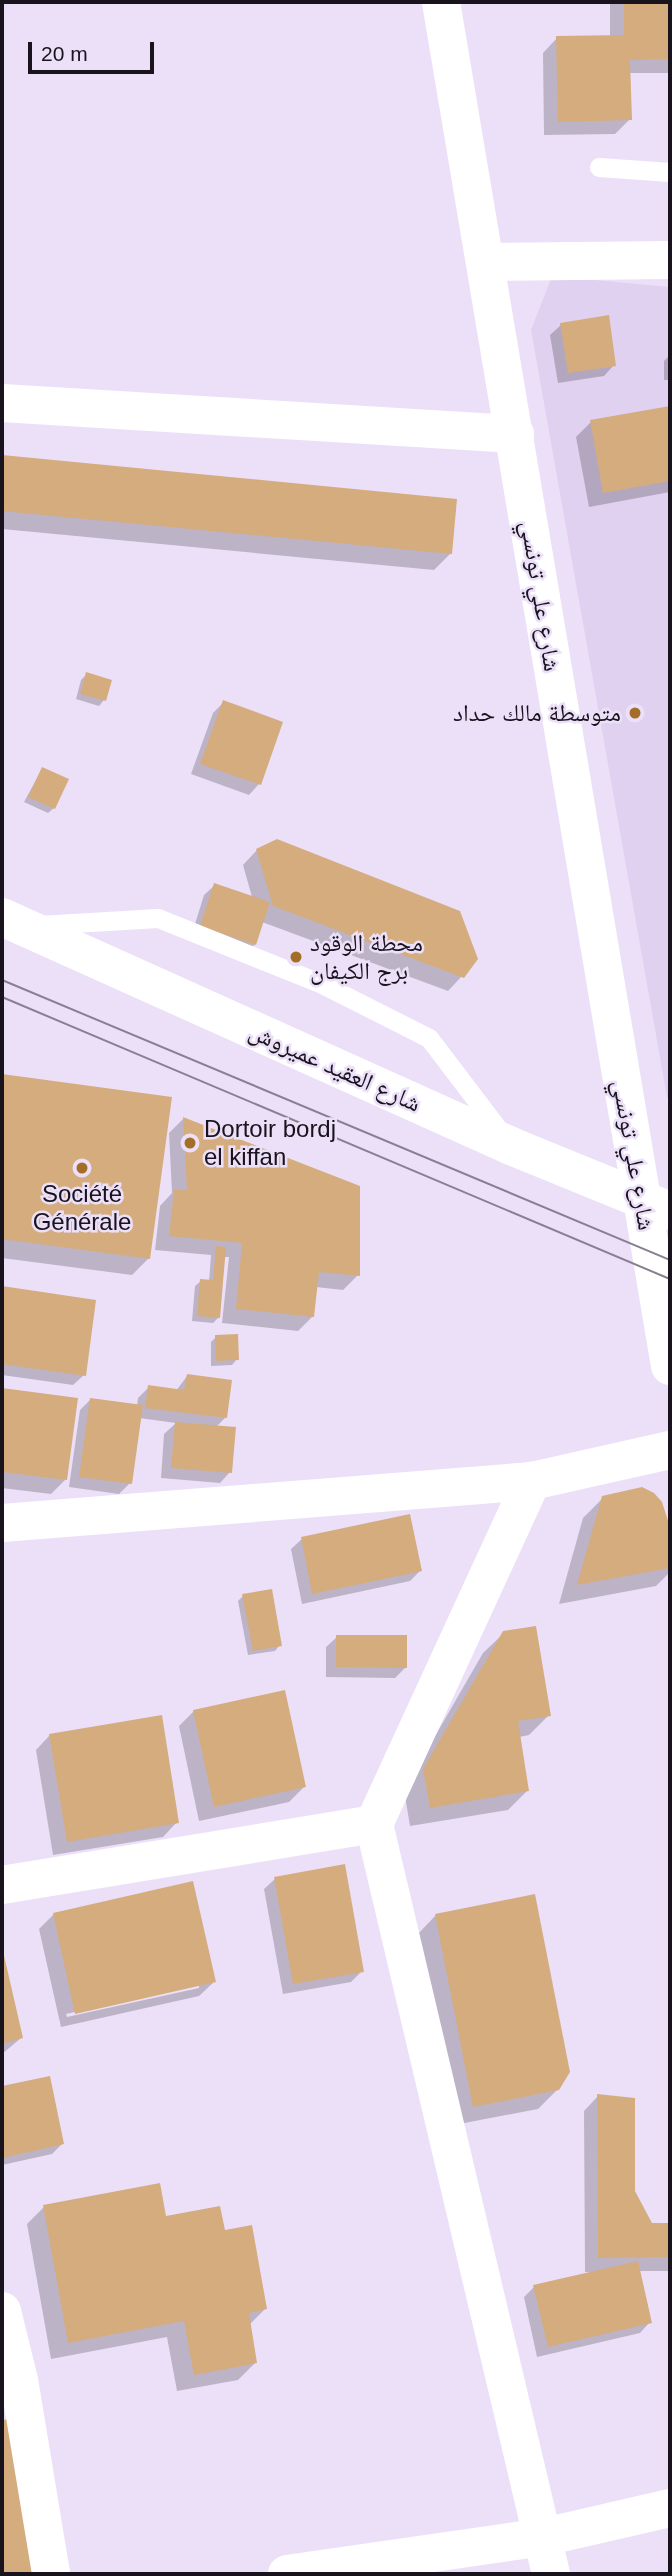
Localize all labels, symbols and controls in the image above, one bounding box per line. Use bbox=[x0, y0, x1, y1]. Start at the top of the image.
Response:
scale bar bbox=[32, 28, 158, 72]
text: 20 m bbox=[41, 42, 88, 65]
street label: شارع علي تونسي bbox=[515, 519, 567, 673]
place label: متوسطة مالك حداد bbox=[453, 699, 621, 727]
marker: متوسطة مالك حداد bbox=[627, 705, 643, 721]
place label: محطة الوقود برج الكيفان bbox=[310, 929, 423, 985]
marker: محطة الوقود برج الكيفان bbox=[288, 949, 304, 965]
street label: شارع العقيد عميروش bbox=[245, 1016, 425, 1118]
street label: شارع علي تونسي bbox=[607, 1078, 661, 1232]
place label: Dortoir bordj el kiffan bbox=[204, 1115, 336, 1171]
marker: Dortoir bordj el kiffan bbox=[182, 1135, 198, 1151]
marker: Société Générale bbox=[74, 1160, 90, 1176]
place label: Société Générale bbox=[33, 1180, 131, 1236]

